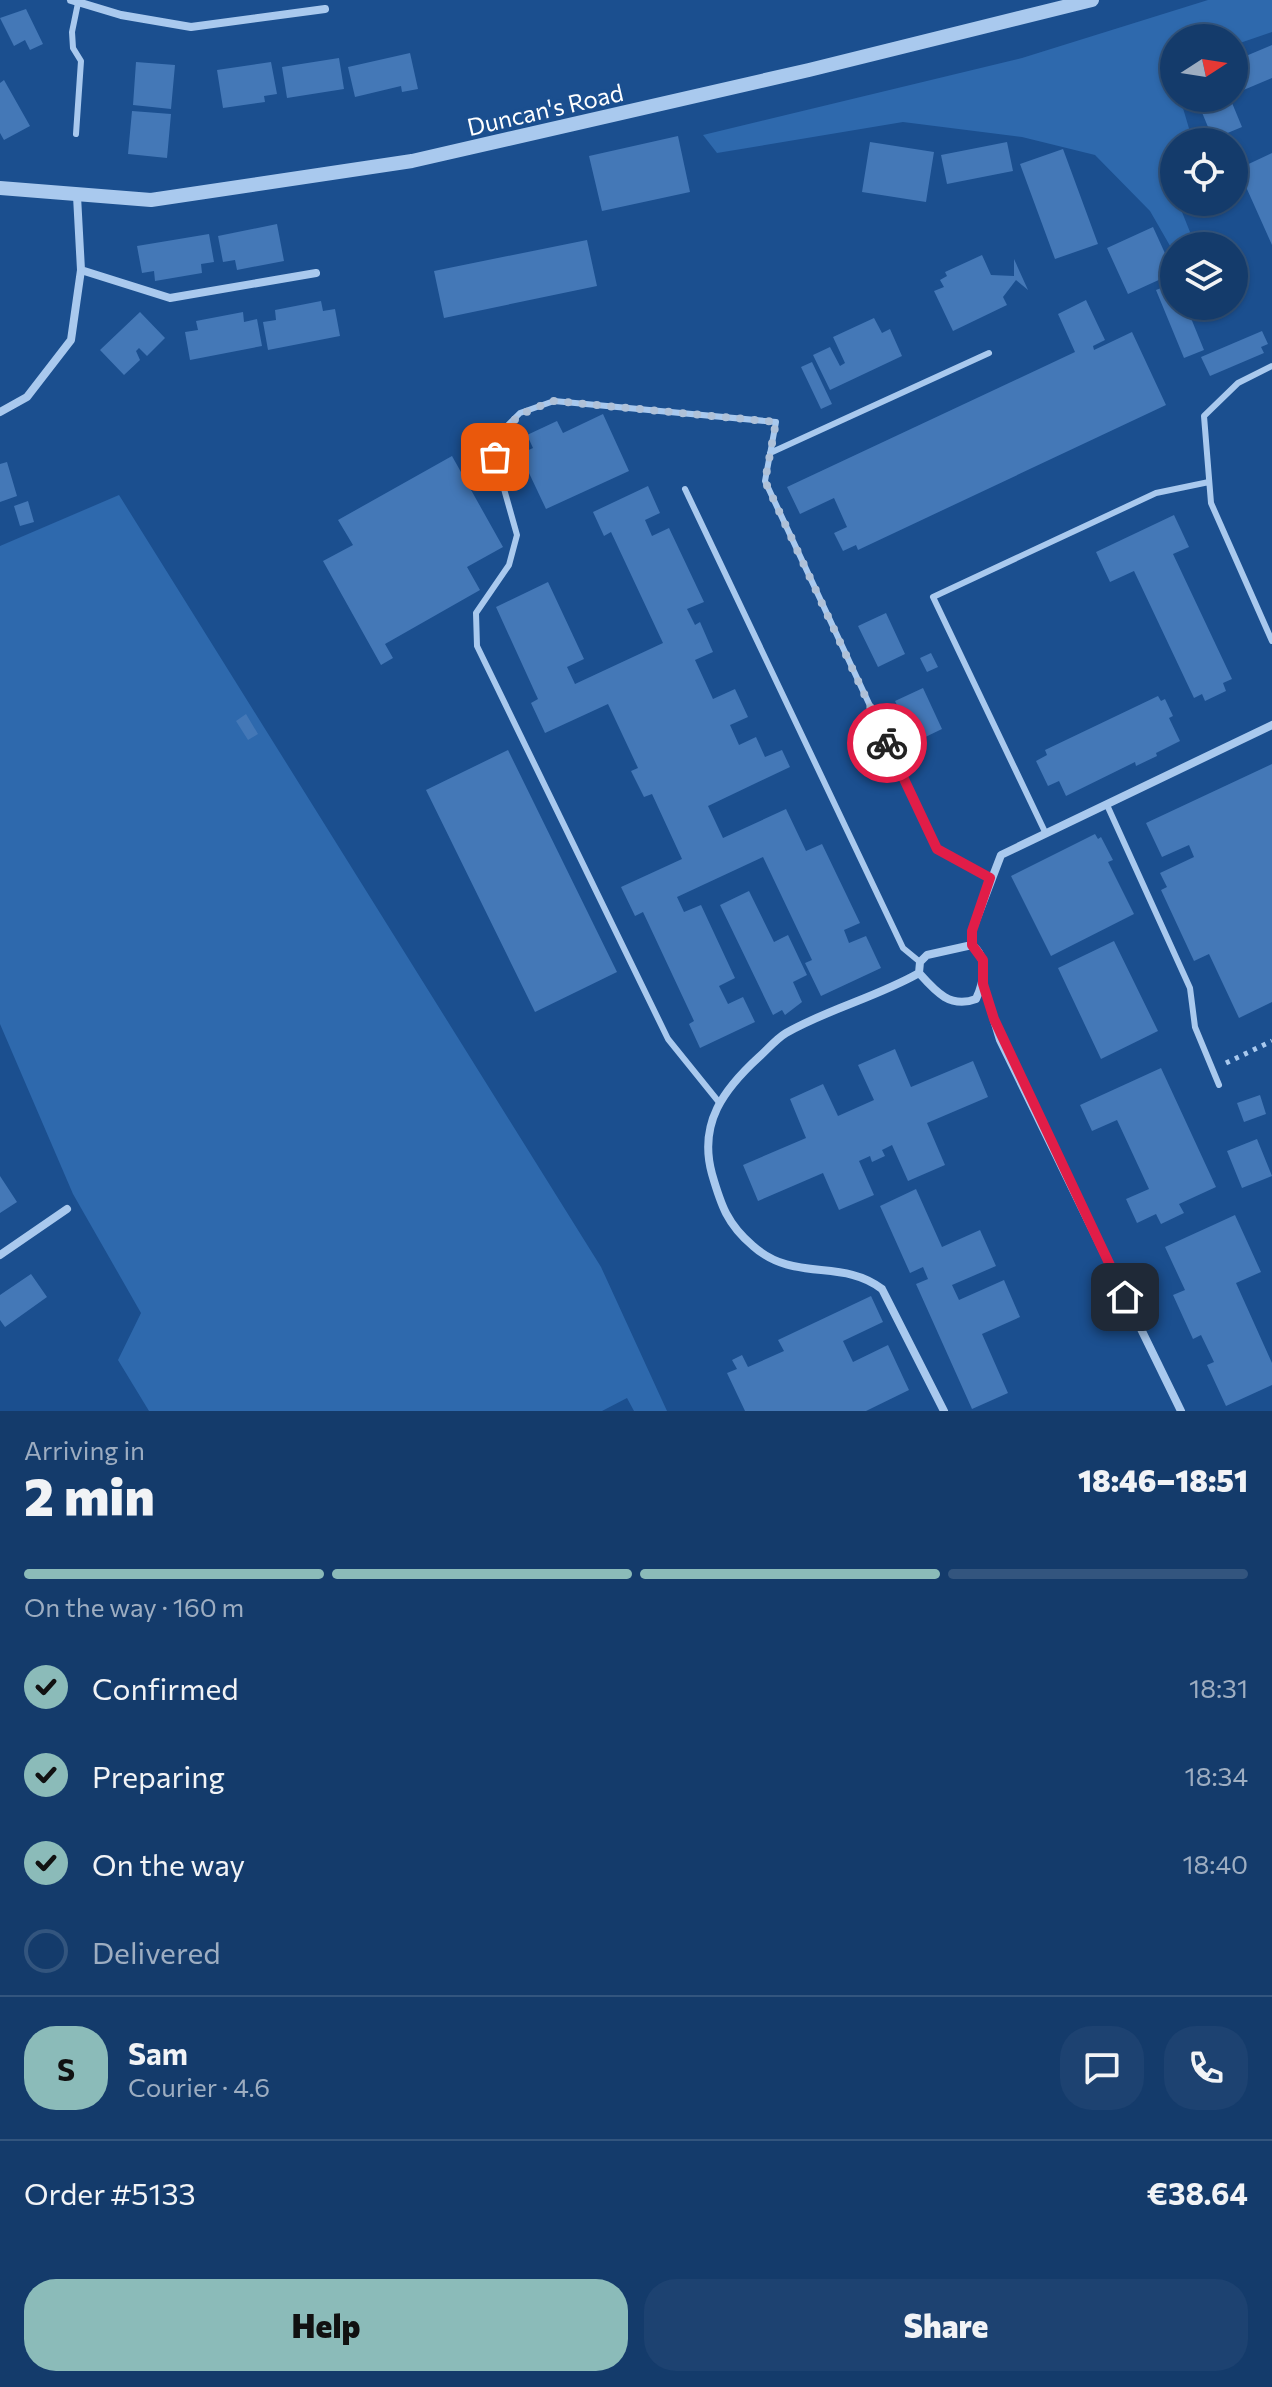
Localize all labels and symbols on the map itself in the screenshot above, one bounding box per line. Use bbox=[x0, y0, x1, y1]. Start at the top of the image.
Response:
north arrow bbox=[1160, 24, 1248, 112]
street label: Duncan's Road bbox=[464, 77, 626, 141]
pin bbox=[461, 423, 529, 491]
courier bbox=[847, 703, 927, 783]
pin bbox=[1091, 1263, 1159, 1331]

